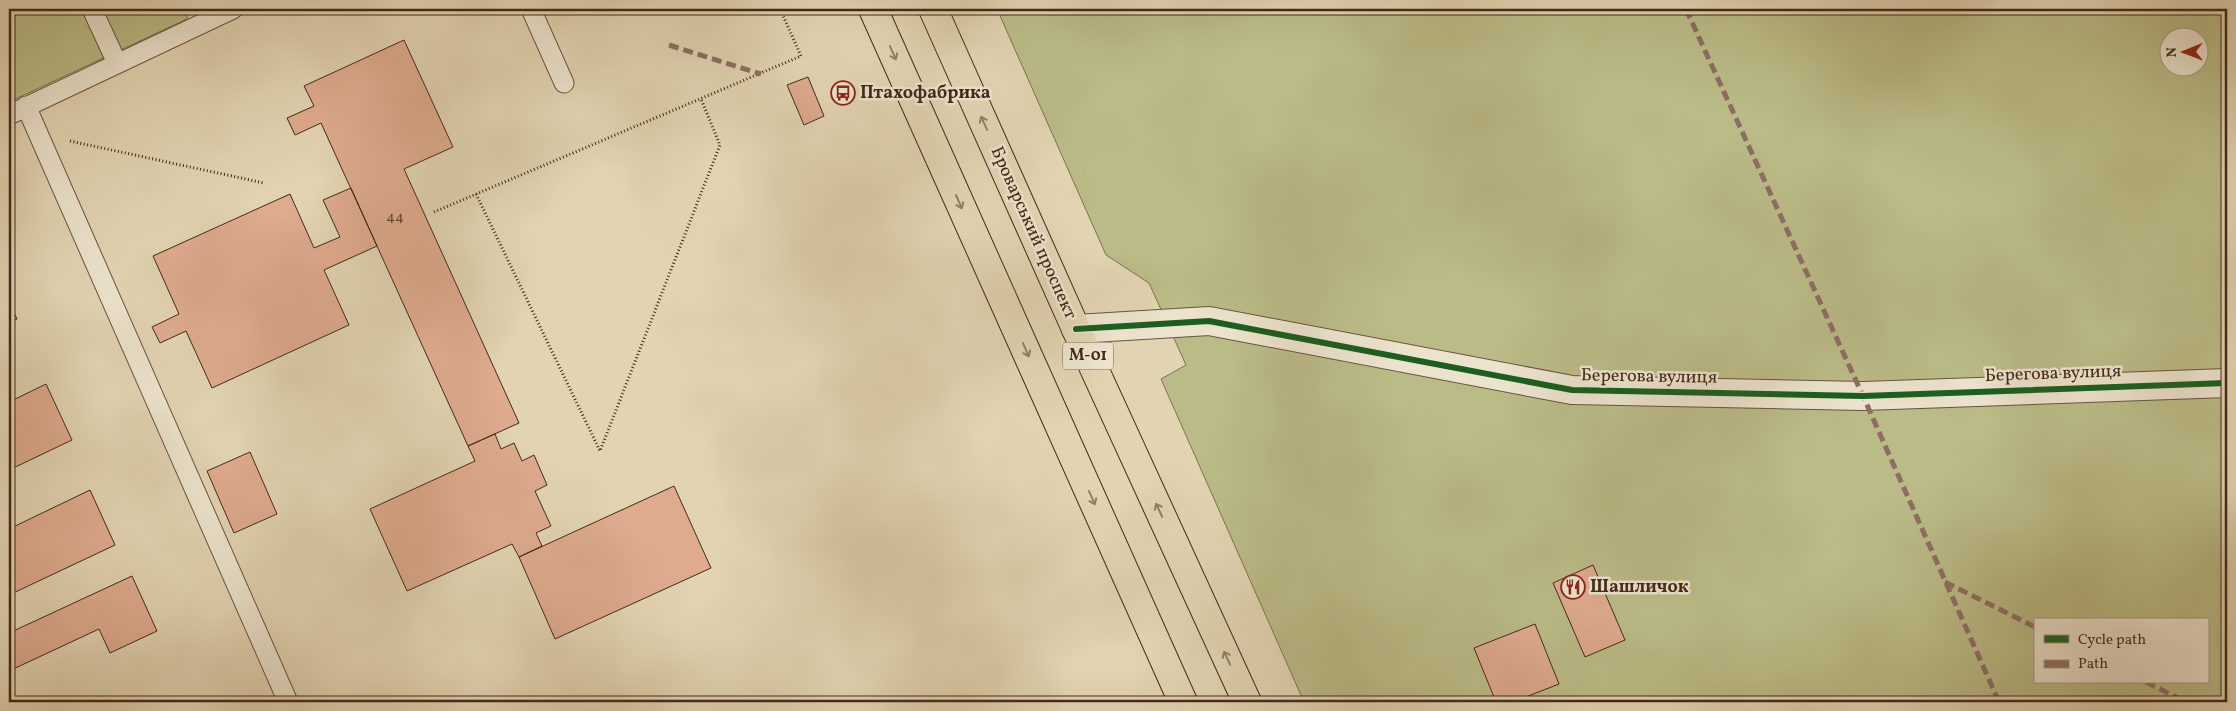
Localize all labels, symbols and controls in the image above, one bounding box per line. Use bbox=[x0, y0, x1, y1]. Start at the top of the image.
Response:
north arrow bbox=[2158, 28, 2208, 78]
one-way arrow bbox=[889, 45, 898, 60]
text: N bbox=[2163, 47, 2182, 57]
bus stop icon: Птахофабрика bbox=[830, 80, 856, 106]
place label: Птахофабрика bbox=[860, 81, 991, 106]
one-way arrow bbox=[979, 116, 989, 131]
street label: Броварський проспект bbox=[984, 143, 1082, 323]
one-way arrow bbox=[955, 194, 965, 209]
house number: 44 bbox=[386, 207, 404, 228]
one-way arrow bbox=[1021, 342, 1031, 357]
road number: М-01 bbox=[1063, 342, 1113, 370]
street label: Берегова вулиця bbox=[1984, 359, 2122, 389]
street label: Берегова вулиця bbox=[1581, 363, 1717, 391]
one-way arrow bbox=[1088, 490, 1098, 505]
one-way arrow bbox=[1154, 503, 1164, 518]
restaurant icon: Шашличок bbox=[1560, 574, 1586, 600]
place label: Шашличок bbox=[1590, 575, 1689, 600]
legend bbox=[2034, 618, 2208, 684]
text: Cycle path bbox=[2078, 630, 2146, 651]
one-way arrow bbox=[1222, 651, 1231, 666]
text: Path bbox=[2078, 654, 2108, 675]

